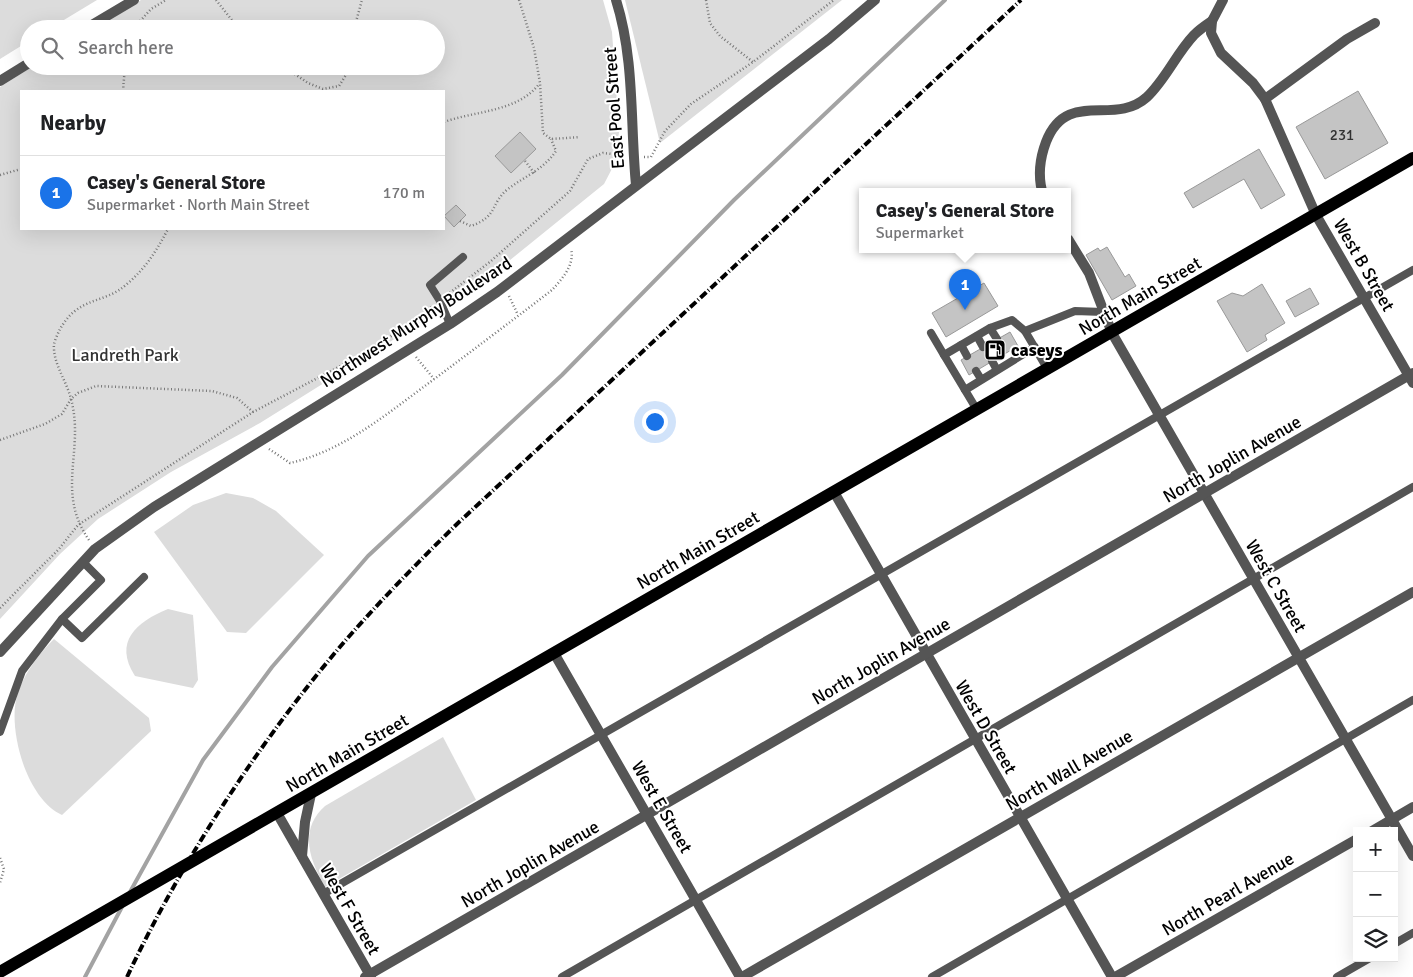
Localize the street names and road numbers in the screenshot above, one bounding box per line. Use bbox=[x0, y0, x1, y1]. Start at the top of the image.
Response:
street label: East Pool Street bbox=[599, 46, 629, 170]
street label: West B Street bbox=[1329, 215, 1399, 315]
street label: Northwest Murphy Boulevard bbox=[316, 252, 516, 392]
street label: North Main Street bbox=[1075, 252, 1205, 340]
street label: North Joplin Avenue bbox=[1159, 411, 1305, 507]
street label: North Main Street bbox=[633, 506, 763, 594]
street label: West C Street bbox=[1241, 536, 1311, 636]
street label: North Joplin Avenue bbox=[808, 613, 954, 709]
street label: West D Street bbox=[950, 676, 1022, 778]
street label: North Main Street bbox=[282, 709, 412, 797]
street label: North Wall Avenue bbox=[1002, 725, 1136, 815]
street label: West E Street bbox=[627, 757, 697, 857]
street label: North Joplin Avenue bbox=[457, 816, 603, 912]
street label: North Pearl Avenue bbox=[1158, 847, 1298, 941]
street label: West F Street bbox=[315, 859, 385, 959]

